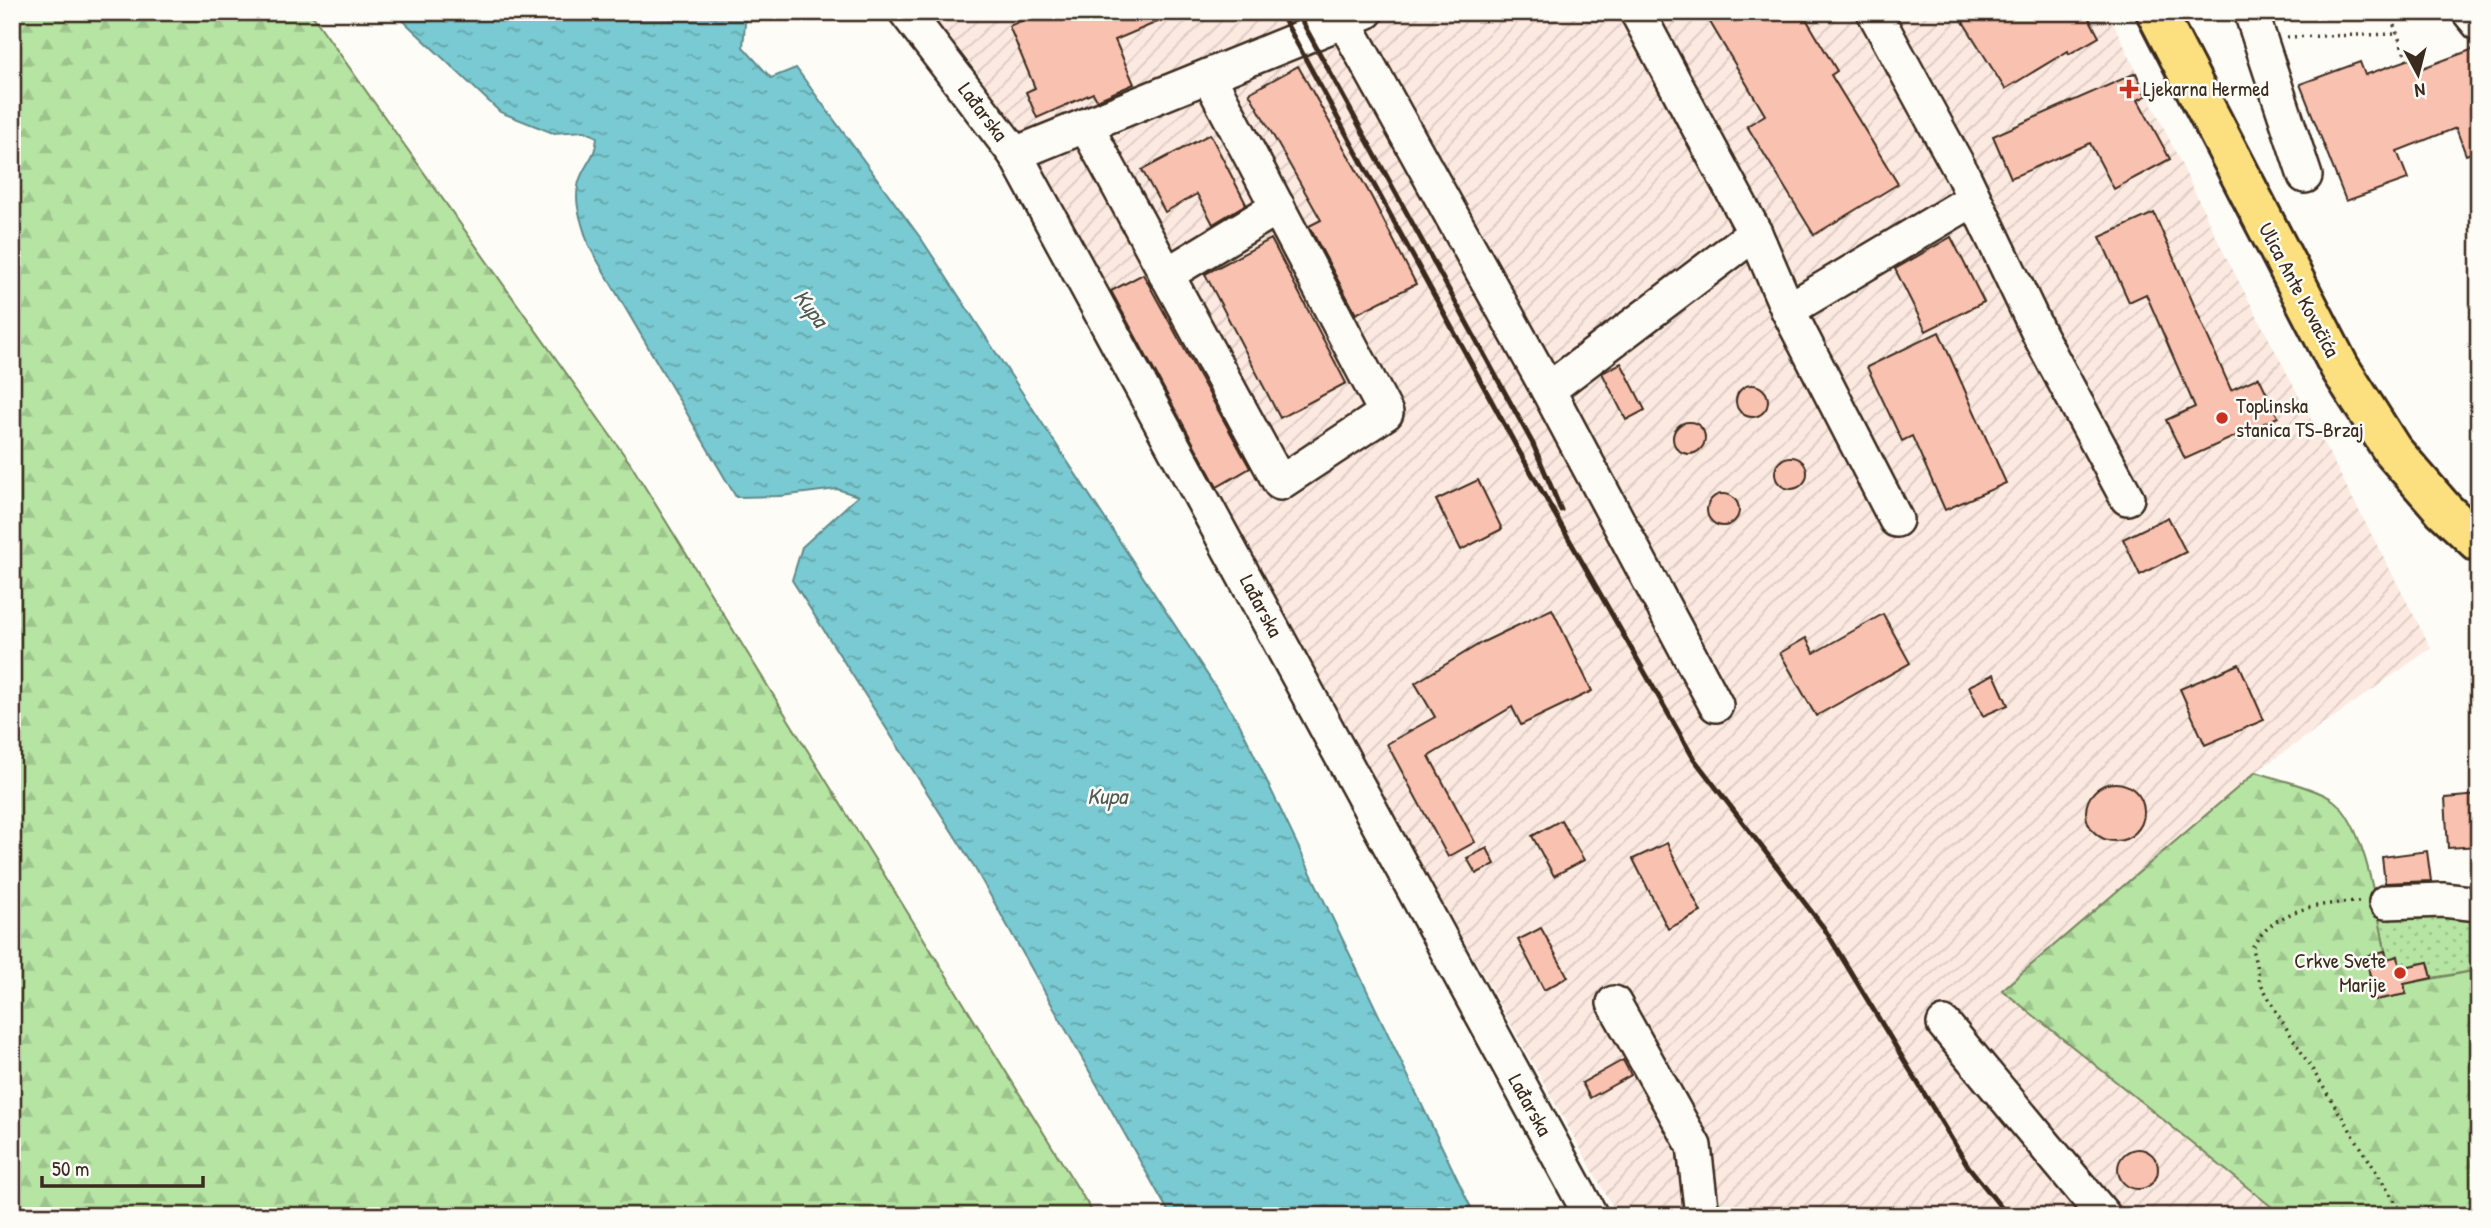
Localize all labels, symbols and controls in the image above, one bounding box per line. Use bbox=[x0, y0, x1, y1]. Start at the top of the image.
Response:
north arrow bbox=[2382, 38, 2452, 108]
place label: Ljekarna Hermed bbox=[2143, 74, 2269, 103]
street label: Lađarska bbox=[952, 76, 1015, 147]
text: N bbox=[2413, 77, 2427, 104]
marker: Ljekarna Hermed bbox=[2121, 81, 2137, 97]
street label: Ulica Ante Kovačića bbox=[2252, 217, 2347, 362]
water label: Kupa bbox=[786, 282, 837, 335]
place label: Toplinska stanica TS-Brzaj bbox=[2236, 391, 2364, 444]
marker: Toplinska stanica TS-Brzaj bbox=[2214, 410, 2230, 426]
street label: Lađarska bbox=[1233, 569, 1290, 642]
water label: Kupa bbox=[1087, 780, 1129, 812]
place label: Crkve Svete Marije bbox=[2294, 946, 2386, 999]
marker: Crkve Svete Marije bbox=[2392, 965, 2408, 981]
street label: Lađarska bbox=[1502, 1068, 1559, 1141]
scale bar bbox=[42, 1144, 203, 1188]
text: 50 m bbox=[52, 1154, 89, 1183]

